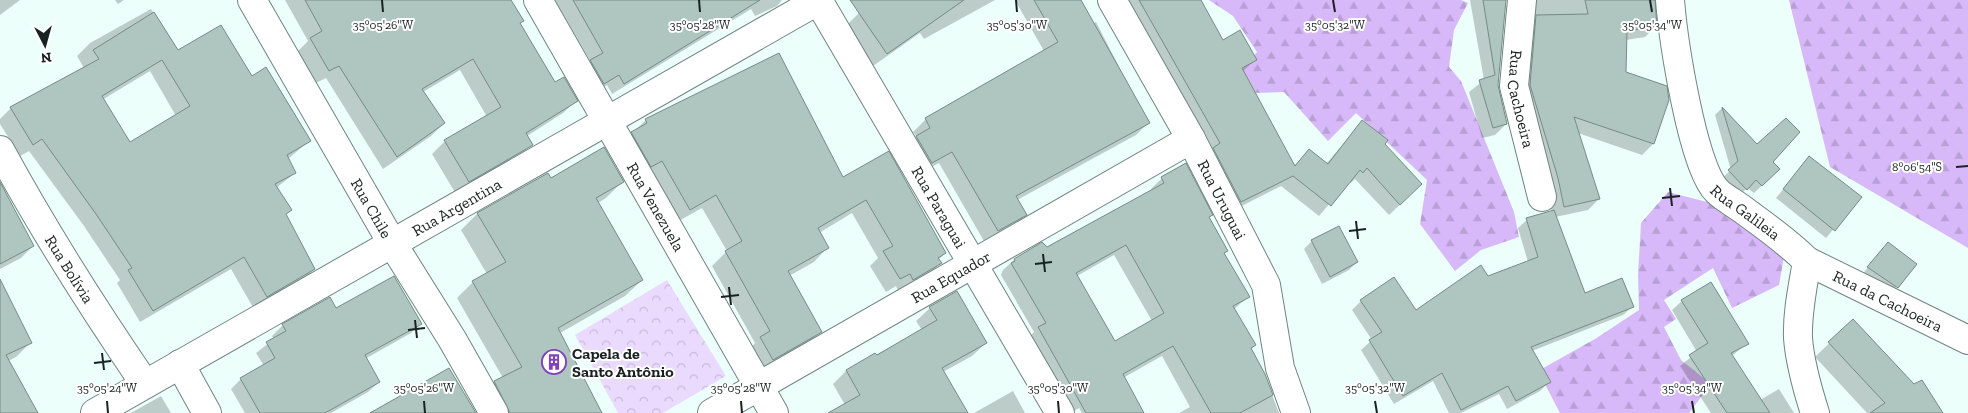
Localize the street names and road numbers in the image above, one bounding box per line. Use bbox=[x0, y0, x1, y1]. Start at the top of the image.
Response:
street label: Rua Cachoeira bbox=[1504, 49, 1538, 150]
street label: Rua Uruguai bbox=[1193, 157, 1250, 243]
street label: Rua Venezuela bbox=[623, 159, 689, 255]
street label: Rua Paraguai bbox=[908, 163, 970, 252]
street label: Rua Argentina bbox=[409, 174, 505, 240]
street label: Rua Chile bbox=[347, 175, 396, 241]
street label: Rua Galileia bbox=[1706, 181, 1784, 244]
street label: Rua Bolívia bbox=[41, 232, 98, 307]
street label: Rua Equador bbox=[908, 246, 994, 307]
street label: Rua da Cachoeira bbox=[1830, 266, 1946, 336]

